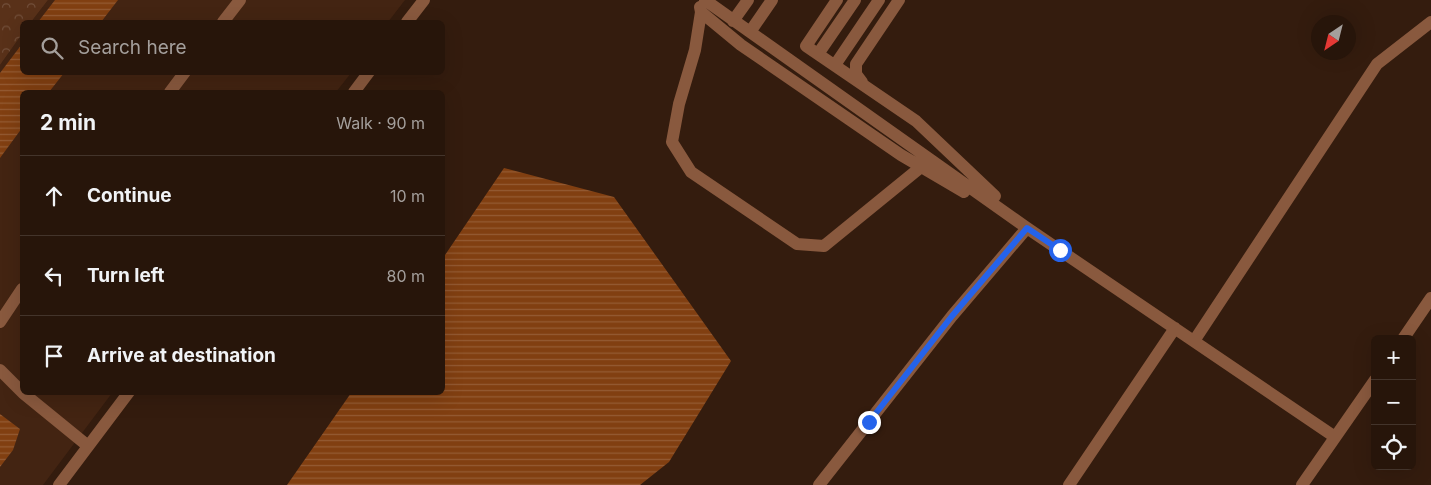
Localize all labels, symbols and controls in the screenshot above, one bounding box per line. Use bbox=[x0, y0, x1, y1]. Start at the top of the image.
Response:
north arrow bbox=[1311, 15, 1356, 60]
search box bbox=[20, 20, 445, 75]
icon: search bbox=[38, 34, 66, 62]
text: Search here bbox=[78, 36, 187, 59]
text: 2 min bbox=[40, 110, 96, 135]
text: Walk · 90 m bbox=[336, 113, 425, 133]
icon: ahead bbox=[40, 182, 68, 210]
text: Continue bbox=[87, 184, 172, 207]
text: 10 m bbox=[390, 186, 425, 206]
route start bbox=[1049, 239, 1072, 262]
icon: left bbox=[40, 262, 68, 290]
text: Turn left bbox=[87, 264, 165, 287]
text: 80 m bbox=[386, 266, 425, 286]
map controls bbox=[1371, 335, 1416, 470]
button: + bbox=[1371, 335, 1416, 380]
icon: arrive bbox=[40, 342, 68, 370]
text: Arrive at destination bbox=[87, 344, 276, 367]
button: − bbox=[1371, 380, 1416, 425]
route end bbox=[858, 411, 881, 434]
button: locate bbox=[1371, 425, 1416, 470]

